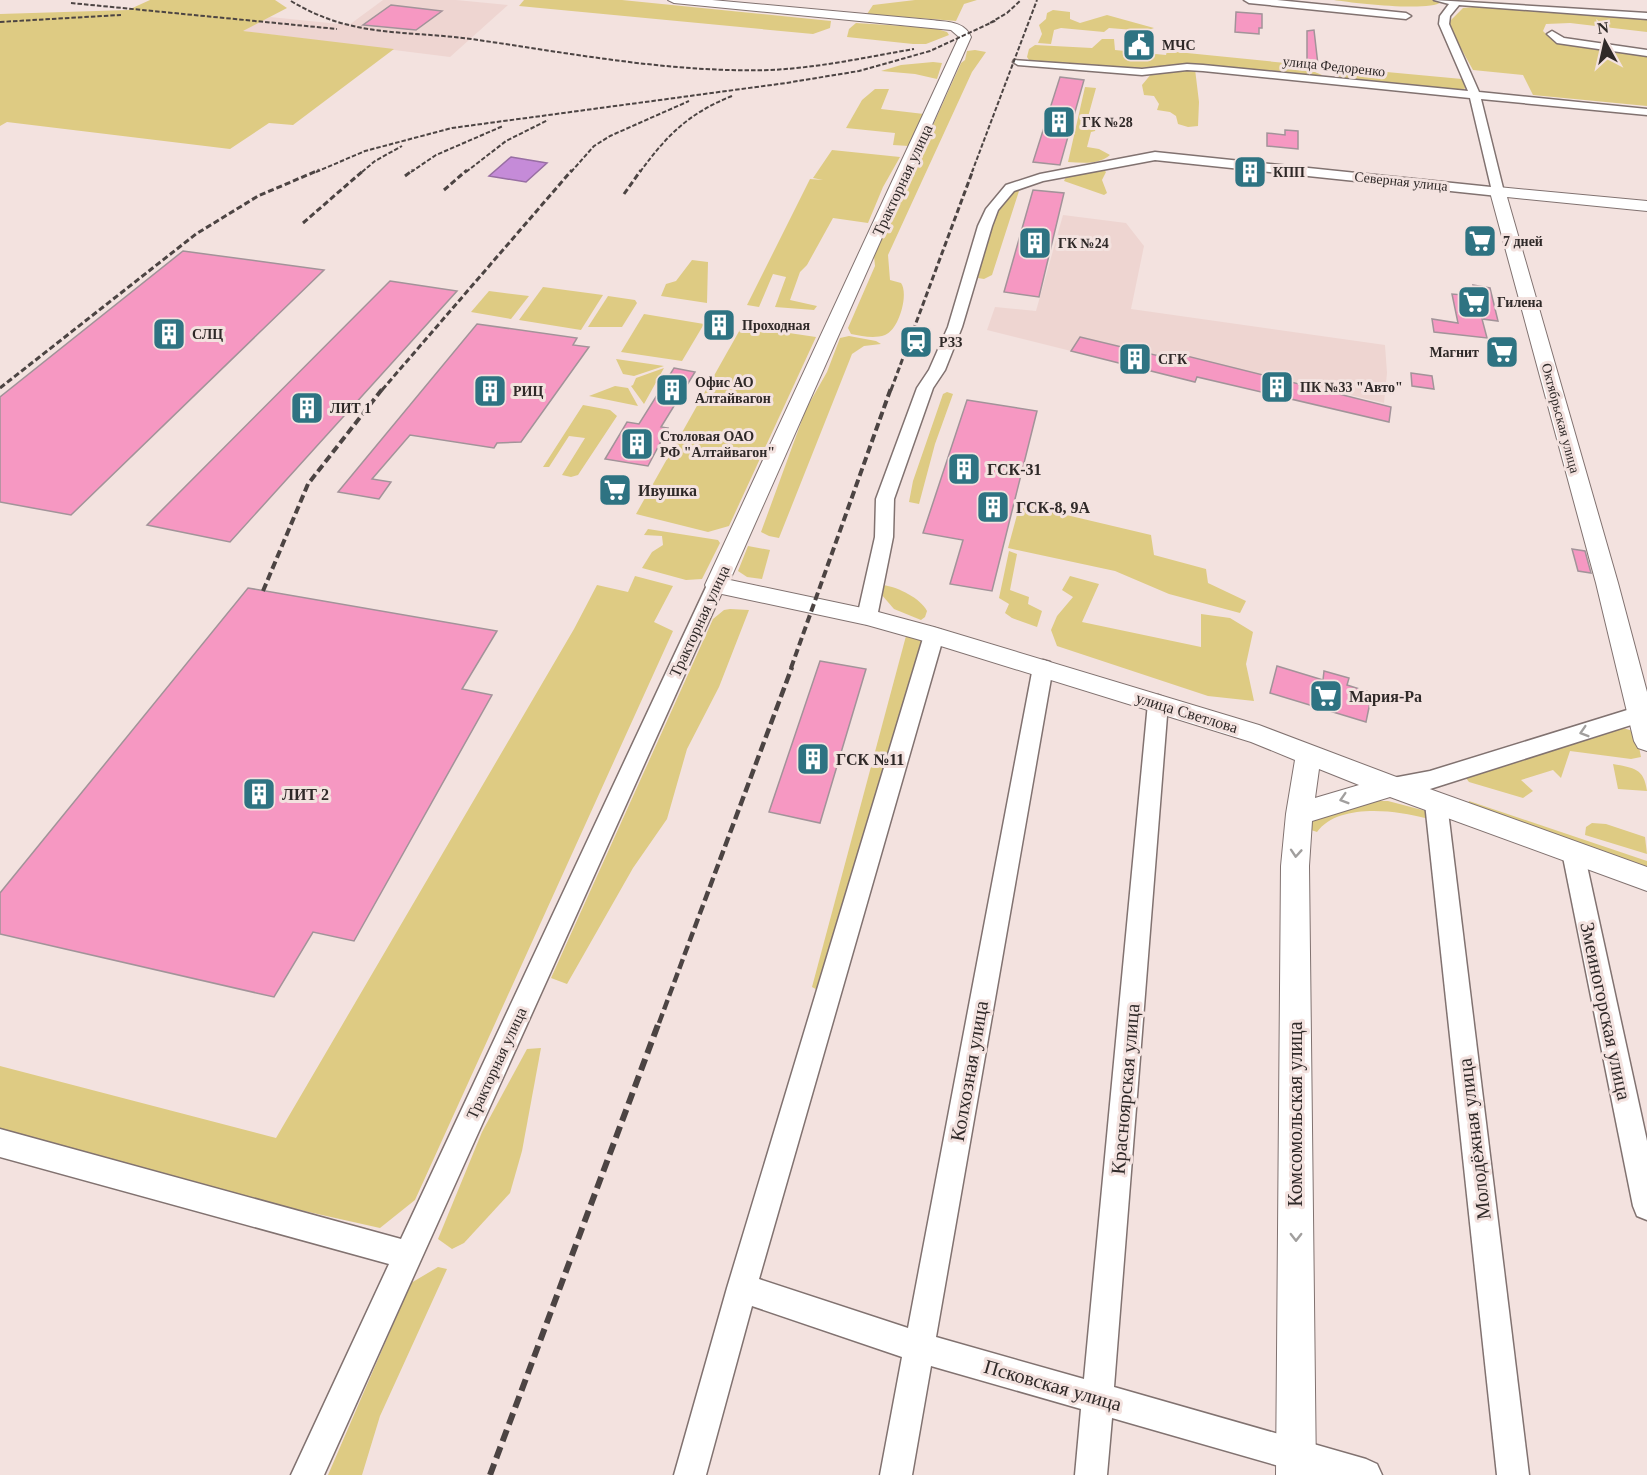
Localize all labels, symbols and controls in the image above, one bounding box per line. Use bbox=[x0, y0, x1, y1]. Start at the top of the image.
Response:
north arrow bbox=[1575, 12, 1635, 72]
text: N bbox=[1596, 18, 1610, 37]
public building icon: МЧС bbox=[1121, 27, 1157, 63]
place label: МЧС bbox=[1162, 38, 1196, 53]
street label: улица Федоренко bbox=[1282, 54, 1386, 79]
building icon: ГК №28 bbox=[1041, 104, 1077, 140]
place label: ГК №28 bbox=[1082, 115, 1133, 130]
street label: Тракторная улица bbox=[869, 122, 937, 239]
building icon: КПП bbox=[1232, 154, 1268, 190]
place label: КПП bbox=[1273, 165, 1305, 180]
street label: Северная улица bbox=[1354, 169, 1449, 194]
supermarket icon: 7 дней bbox=[1462, 223, 1498, 259]
building icon: ГК №24 bbox=[1017, 225, 1053, 261]
place label: 7 дней bbox=[1503, 234, 1543, 249]
place label: ГК №24 bbox=[1058, 236, 1109, 251]
supermarket icon: Гилена bbox=[1456, 284, 1492, 320]
place label: Гилена bbox=[1497, 295, 1543, 310]
building icon: Проходная bbox=[701, 307, 737, 343]
building icon: СЛЦ bbox=[151, 316, 187, 352]
place label: Проходная bbox=[742, 318, 811, 333]
station icon: РЗЗ bbox=[898, 324, 934, 360]
place label: СЛЦ bbox=[192, 327, 223, 342]
supermarket icon: Магнит bbox=[1484, 334, 1520, 370]
place label: РЗЗ bbox=[939, 335, 963, 350]
building icon: СГК bbox=[1117, 341, 1153, 377]
place label: Магнит bbox=[1429, 345, 1479, 360]
place label: СГК bbox=[1158, 352, 1188, 367]
street label: Октябрьская улица bbox=[1539, 362, 1583, 475]
building icon: ПК №33 "Авто" bbox=[1259, 369, 1295, 405]
building icon: Офис АО Алтайвагон bbox=[654, 372, 690, 408]
building icon: РИЦ bbox=[472, 373, 508, 409]
place label: Офис АО Алтайвагон bbox=[695, 375, 771, 406]
place label: ПК №33 "Авто" bbox=[1300, 380, 1403, 395]
place label: РИЦ bbox=[513, 384, 543, 399]
building icon: ЛИТ 1 bbox=[289, 390, 325, 426]
place label: ЛИТ 1 bbox=[330, 401, 371, 416]
building icon: Столовая ОАО РФ "Алтайвагон" bbox=[619, 426, 655, 462]
place label: Столовая ОАО РФ "Алтайвагон" bbox=[660, 429, 775, 460]
building icon: ГСК-31 bbox=[946, 451, 982, 487]
place label: ГСК-31 bbox=[987, 461, 1041, 478]
supermarket icon: Ивушка bbox=[597, 472, 633, 508]
place label: Ивушка bbox=[638, 482, 697, 500]
building icon: ГСК-8, 9А bbox=[975, 489, 1011, 525]
place label: ГСК-8, 9А bbox=[1016, 499, 1090, 516]
street label: Тракторная улица bbox=[666, 563, 734, 680]
supermarket icon: Мария-Ра bbox=[1308, 678, 1344, 714]
place label: Мария-Ра bbox=[1349, 688, 1422, 706]
street label: улица Светлова bbox=[1134, 689, 1240, 737]
one-way arrow bbox=[1579, 725, 1590, 737]
building icon: ГСК №11 bbox=[795, 741, 831, 777]
place label: ГСК №11 bbox=[836, 751, 904, 768]
building icon: ЛИТ 2 bbox=[241, 776, 277, 812]
place label: ЛИТ 2 bbox=[282, 786, 329, 803]
one-way arrow bbox=[1339, 792, 1350, 805]
one-way arrow bbox=[1290, 849, 1303, 858]
street label: Змеиногорская улица bbox=[1575, 920, 1636, 1102]
street label: Колхозная улица bbox=[946, 999, 993, 1143]
street label: Красноярская улица bbox=[1107, 1003, 1144, 1175]
street label: Тракторная улица bbox=[463, 1005, 531, 1122]
street label: Комсомольская улица bbox=[1284, 1021, 1307, 1207]
street label: Молодёжная улица bbox=[1453, 1057, 1496, 1221]
one-way arrow bbox=[1290, 1233, 1302, 1242]
street label: Псковская улица bbox=[981, 1355, 1124, 1416]

